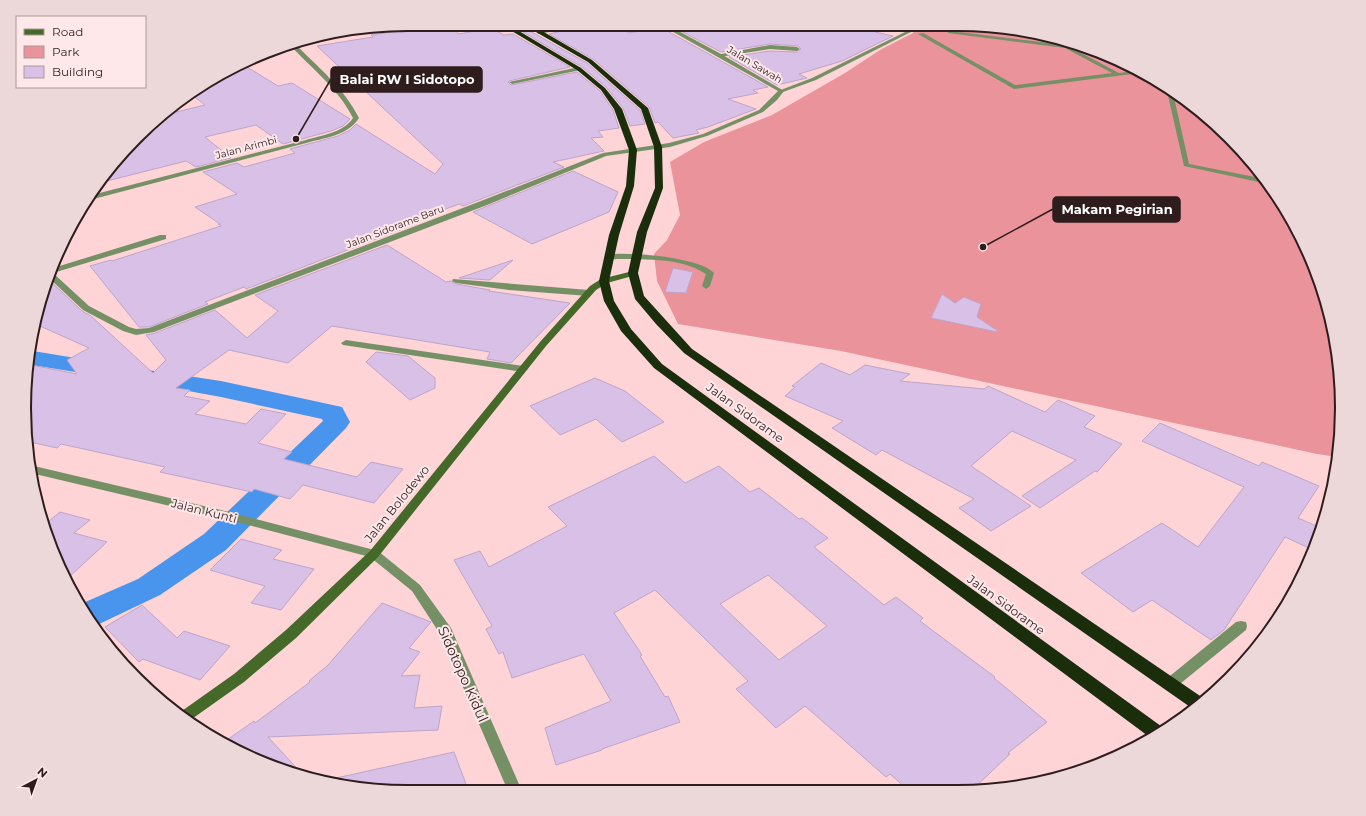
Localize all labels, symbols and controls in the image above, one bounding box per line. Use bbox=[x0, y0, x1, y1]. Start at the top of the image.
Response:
legend bbox=[16, 16, 146, 88]
text: Road bbox=[52, 24, 83, 39]
street label: Jalan Sawah bbox=[724, 42, 785, 86]
text: Park bbox=[52, 44, 80, 59]
text: Building bbox=[52, 64, 103, 79]
callout: Balai RW I Sidotopo bbox=[331, 67, 482, 92]
text: Balai RW I Sidotopo bbox=[340, 71, 475, 87]
street label: Jalan Arimbi bbox=[213, 133, 278, 162]
callout: Makam Pegirian bbox=[1053, 197, 1180, 222]
text: Makam Pegirian bbox=[1061, 201, 1173, 217]
street label: Jalan Sidorame Baru bbox=[344, 202, 446, 251]
street label: Jalan Sidorame bbox=[703, 379, 787, 446]
street label: Jalan Bolodewo bbox=[360, 462, 432, 546]
street label: Jalan Kunti bbox=[169, 495, 239, 526]
street label: Jalan Sidorame bbox=[964, 571, 1048, 638]
street label: Sidotopo Kidul bbox=[434, 623, 492, 725]
north arrow bbox=[16, 760, 56, 800]
text: N bbox=[35, 764, 51, 781]

